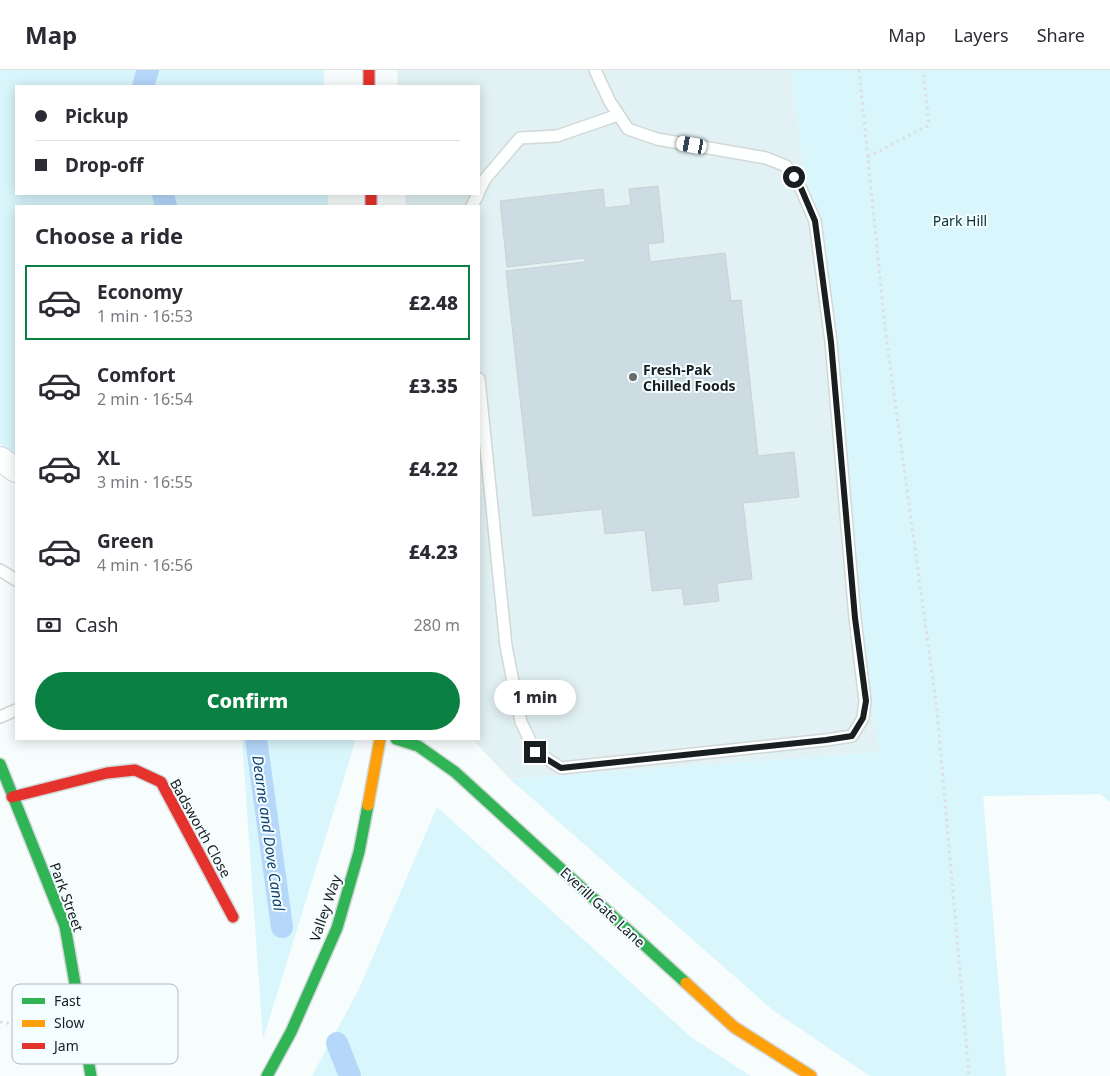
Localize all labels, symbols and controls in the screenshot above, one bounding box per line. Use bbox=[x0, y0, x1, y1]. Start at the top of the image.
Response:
text: Map bbox=[25, 18, 77, 51]
text: Map bbox=[888, 23, 926, 47]
text: Layers bbox=[954, 23, 1009, 47]
text: Share bbox=[1037, 23, 1085, 47]
text: Pickup bbox=[65, 103, 128, 129]
car bbox=[675, 135, 708, 155]
text: Drop-off bbox=[65, 152, 144, 178]
route start bbox=[783, 166, 805, 188]
park label: Park Hill bbox=[933, 211, 987, 230]
text: Choose a ride bbox=[35, 220, 183, 250]
text: Economy bbox=[97, 279, 183, 305]
icon: car bbox=[37, 280, 82, 325]
text: £2.48 bbox=[409, 290, 458, 316]
text: 1 min · 16:53 bbox=[97, 305, 193, 327]
place label: Fresh-Pak Chilled Foods bbox=[643, 360, 736, 395]
text: Comfort bbox=[97, 362, 176, 388]
icon: car bbox=[37, 363, 82, 408]
marker: Fresh-Pak Chilled Foods bbox=[627, 371, 639, 383]
text: £3.35 bbox=[409, 373, 458, 399]
text: 2 min · 16:54 bbox=[97, 388, 193, 410]
text: XL bbox=[97, 445, 120, 471]
icon: car bbox=[37, 446, 82, 491]
text: £4.22 bbox=[409, 456, 458, 482]
text: 3 min · 16:55 bbox=[97, 471, 193, 493]
text: Green bbox=[97, 528, 154, 554]
icon: car bbox=[37, 529, 82, 574]
text: £4.23 bbox=[409, 539, 458, 565]
text: 4 min · 16:56 bbox=[97, 554, 193, 576]
icon: cash bbox=[35, 611, 63, 639]
text: Cash bbox=[75, 612, 119, 638]
text: 280 m bbox=[413, 614, 460, 636]
button: Confirm bbox=[35, 672, 460, 730]
callout: 1 min bbox=[494, 680, 576, 714]
text: 1 min bbox=[513, 686, 557, 708]
route end bbox=[524, 741, 546, 763]
water label: Dearne and Dove Canal bbox=[248, 754, 290, 913]
street label: Badsworth Close bbox=[166, 775, 236, 881]
street label: Park Street bbox=[46, 860, 88, 934]
street label: Everill Gate Lane bbox=[557, 863, 650, 951]
street label: Valley Way bbox=[305, 871, 346, 944]
legend bbox=[12, 984, 178, 1064]
text: Fast bbox=[54, 991, 81, 1010]
text: Slow bbox=[54, 1013, 85, 1032]
text: Jam bbox=[52, 1036, 79, 1055]

